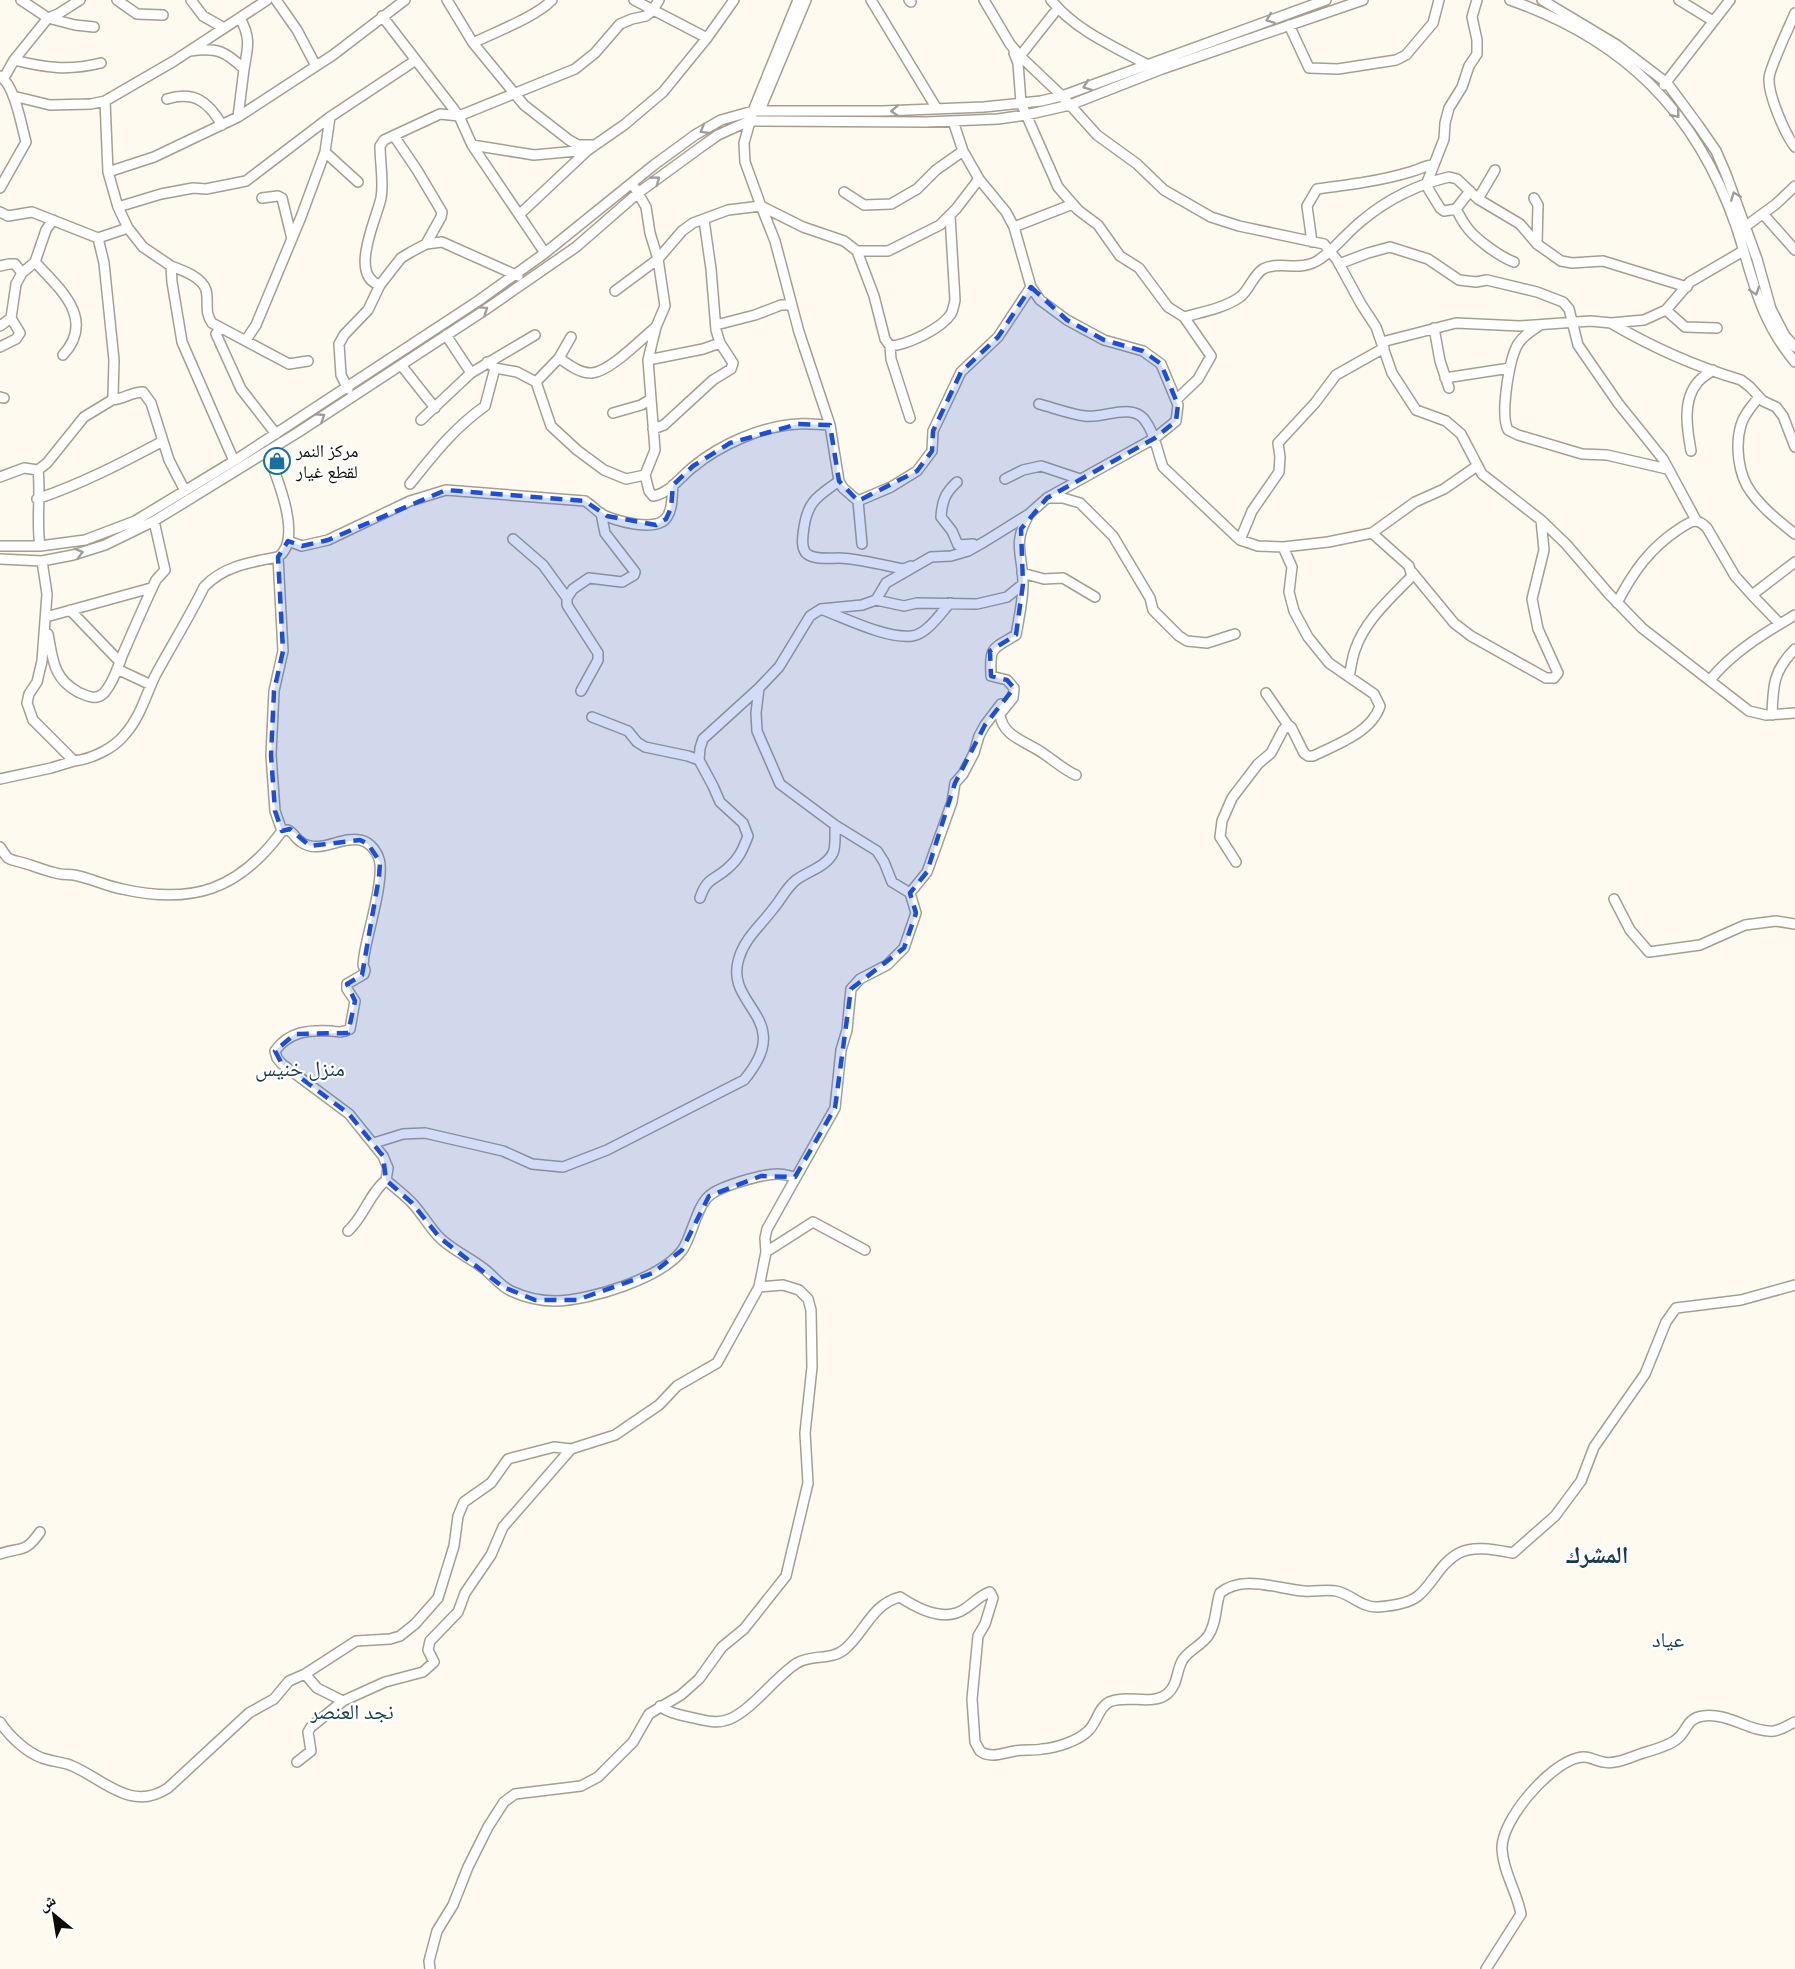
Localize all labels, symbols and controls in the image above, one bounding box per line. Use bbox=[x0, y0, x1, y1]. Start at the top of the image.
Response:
one-way arrow bbox=[1266, 12, 1276, 25]
one-way arrow bbox=[1082, 79, 1093, 91]
one-way arrow bbox=[890, 104, 899, 117]
one-way arrow bbox=[1669, 108, 1680, 119]
one-way arrow bbox=[700, 122, 710, 134]
one-way arrow bbox=[650, 176, 661, 187]
one-way arrow bbox=[1730, 192, 1742, 203]
one-way arrow bbox=[1748, 285, 1760, 296]
one-way arrow bbox=[478, 306, 489, 317]
one-way arrow bbox=[314, 413, 325, 424]
place label: مركز النمر لقطع غيار bbox=[295, 440, 358, 484]
shop icon: مركز النمر لقطع غيار bbox=[262, 446, 292, 476]
one-way arrow bbox=[73, 548, 83, 560]
district label: منزل خنيس bbox=[255, 1056, 345, 1082]
district label: المشرك bbox=[1566, 1540, 1628, 1569]
district label: عياد bbox=[1652, 1627, 1684, 1652]
district label: نجد العنصر bbox=[309, 1699, 394, 1724]
north arrow bbox=[24, 1885, 84, 1945]
text: ش bbox=[35, 1890, 59, 1915]

